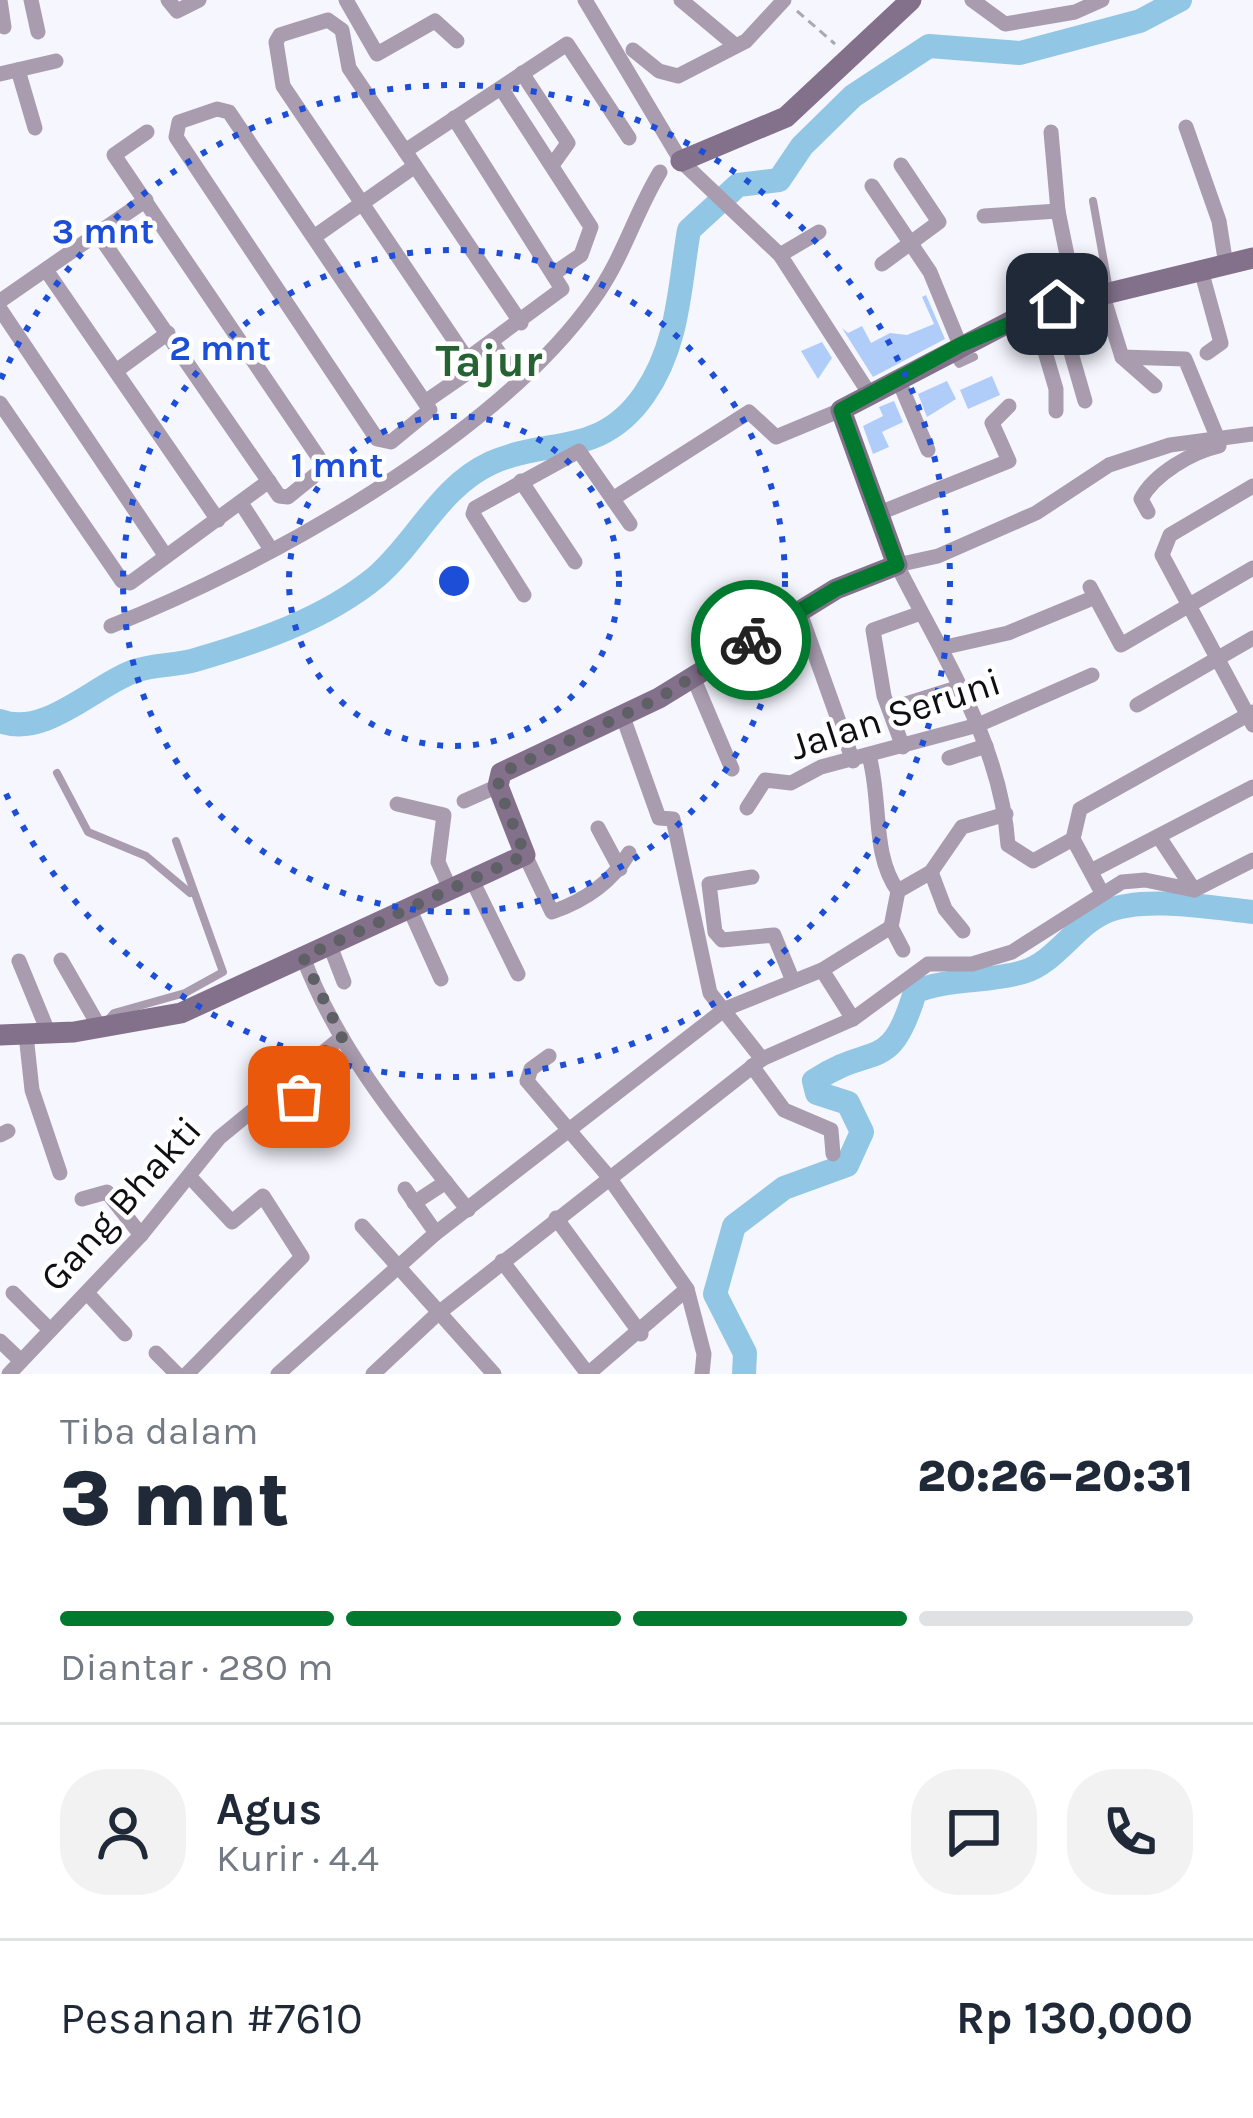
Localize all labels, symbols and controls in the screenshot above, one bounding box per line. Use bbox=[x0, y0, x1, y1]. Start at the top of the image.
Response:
text: 3 mnt bbox=[52, 210, 154, 252]
pin bbox=[1006, 253, 1108, 355]
icon: home bbox=[1024, 271, 1090, 337]
text: 2 mnt bbox=[169, 327, 271, 369]
district label: Tajur bbox=[436, 335, 543, 388]
text: 1 mnt bbox=[291, 444, 383, 486]
centre of rings bbox=[433, 560, 475, 602]
courier bbox=[691, 580, 811, 700]
icon: bike bbox=[718, 607, 784, 673]
street label: Jalan Seruni bbox=[784, 658, 1006, 770]
pin bbox=[248, 1046, 350, 1148]
icon: bag bbox=[266, 1064, 332, 1130]
street label: Gang Bhakti bbox=[30, 1107, 211, 1300]
text: Tiba dalam bbox=[60, 1408, 258, 1454]
text: 20:26–20:31 bbox=[917, 1450, 1193, 1502]
text: 3 mnt bbox=[60, 1453, 290, 1545]
text: Diantar · 280 m bbox=[60, 1644, 334, 1690]
button: person bbox=[60, 1769, 186, 1895]
button: chat bbox=[911, 1769, 1037, 1895]
button: phone bbox=[1067, 1769, 1193, 1895]
text: Agus bbox=[216, 1783, 322, 1835]
text: Kurir · 4.4 bbox=[216, 1835, 379, 1881]
text: Pesanan #7610 bbox=[60, 1992, 363, 2044]
text: Rp 130,000 bbox=[956, 1992, 1193, 2044]

